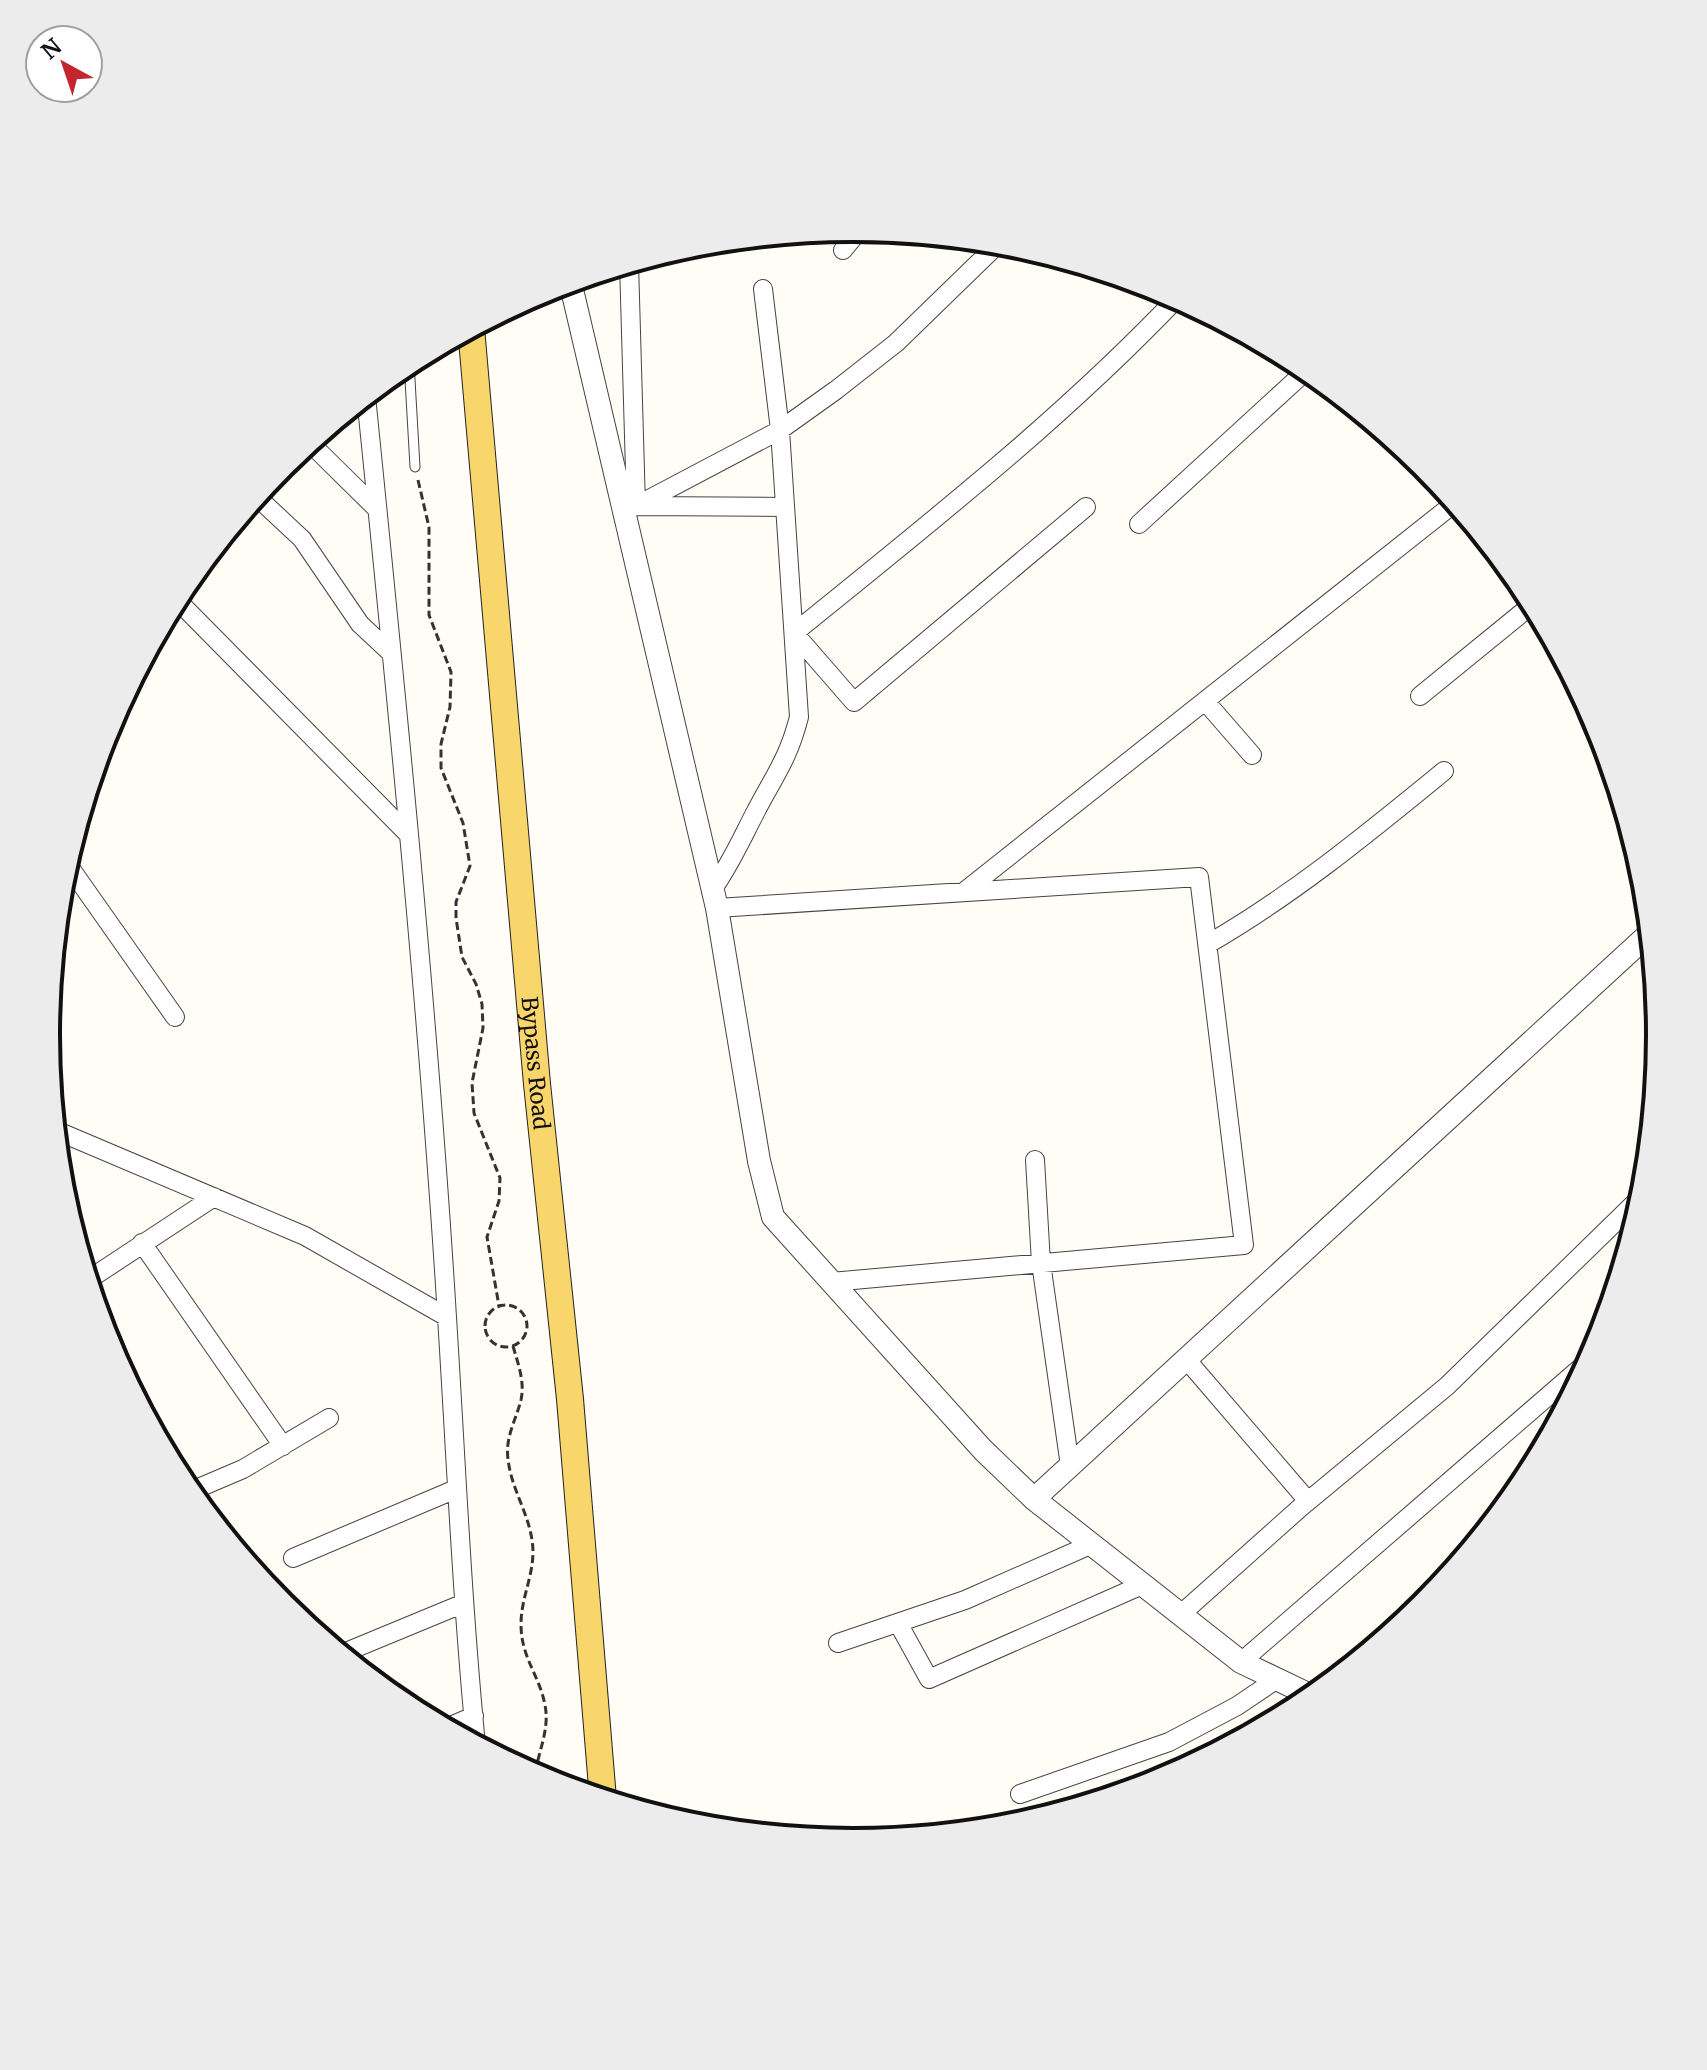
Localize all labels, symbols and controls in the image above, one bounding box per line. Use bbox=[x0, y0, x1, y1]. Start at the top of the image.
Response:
north arrow bbox=[24, 24, 104, 104]
text: N bbox=[35, 32, 67, 65]
street label: Bypass Road bbox=[515, 995, 556, 1131]

